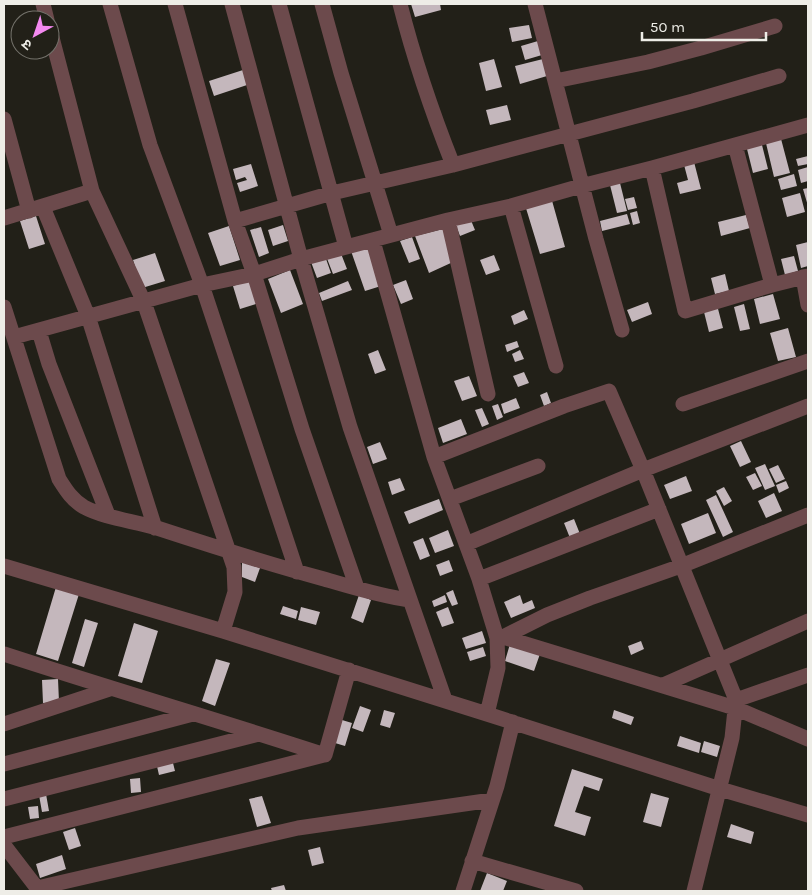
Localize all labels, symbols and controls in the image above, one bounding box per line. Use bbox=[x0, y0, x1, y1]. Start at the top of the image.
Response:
north arrow bbox=[10, 10, 60, 60]
scale bar bbox=[642, 10, 766, 42]
text: 50 m bbox=[650, 18, 685, 36]
text: उ bbox=[18, 35, 36, 54]

